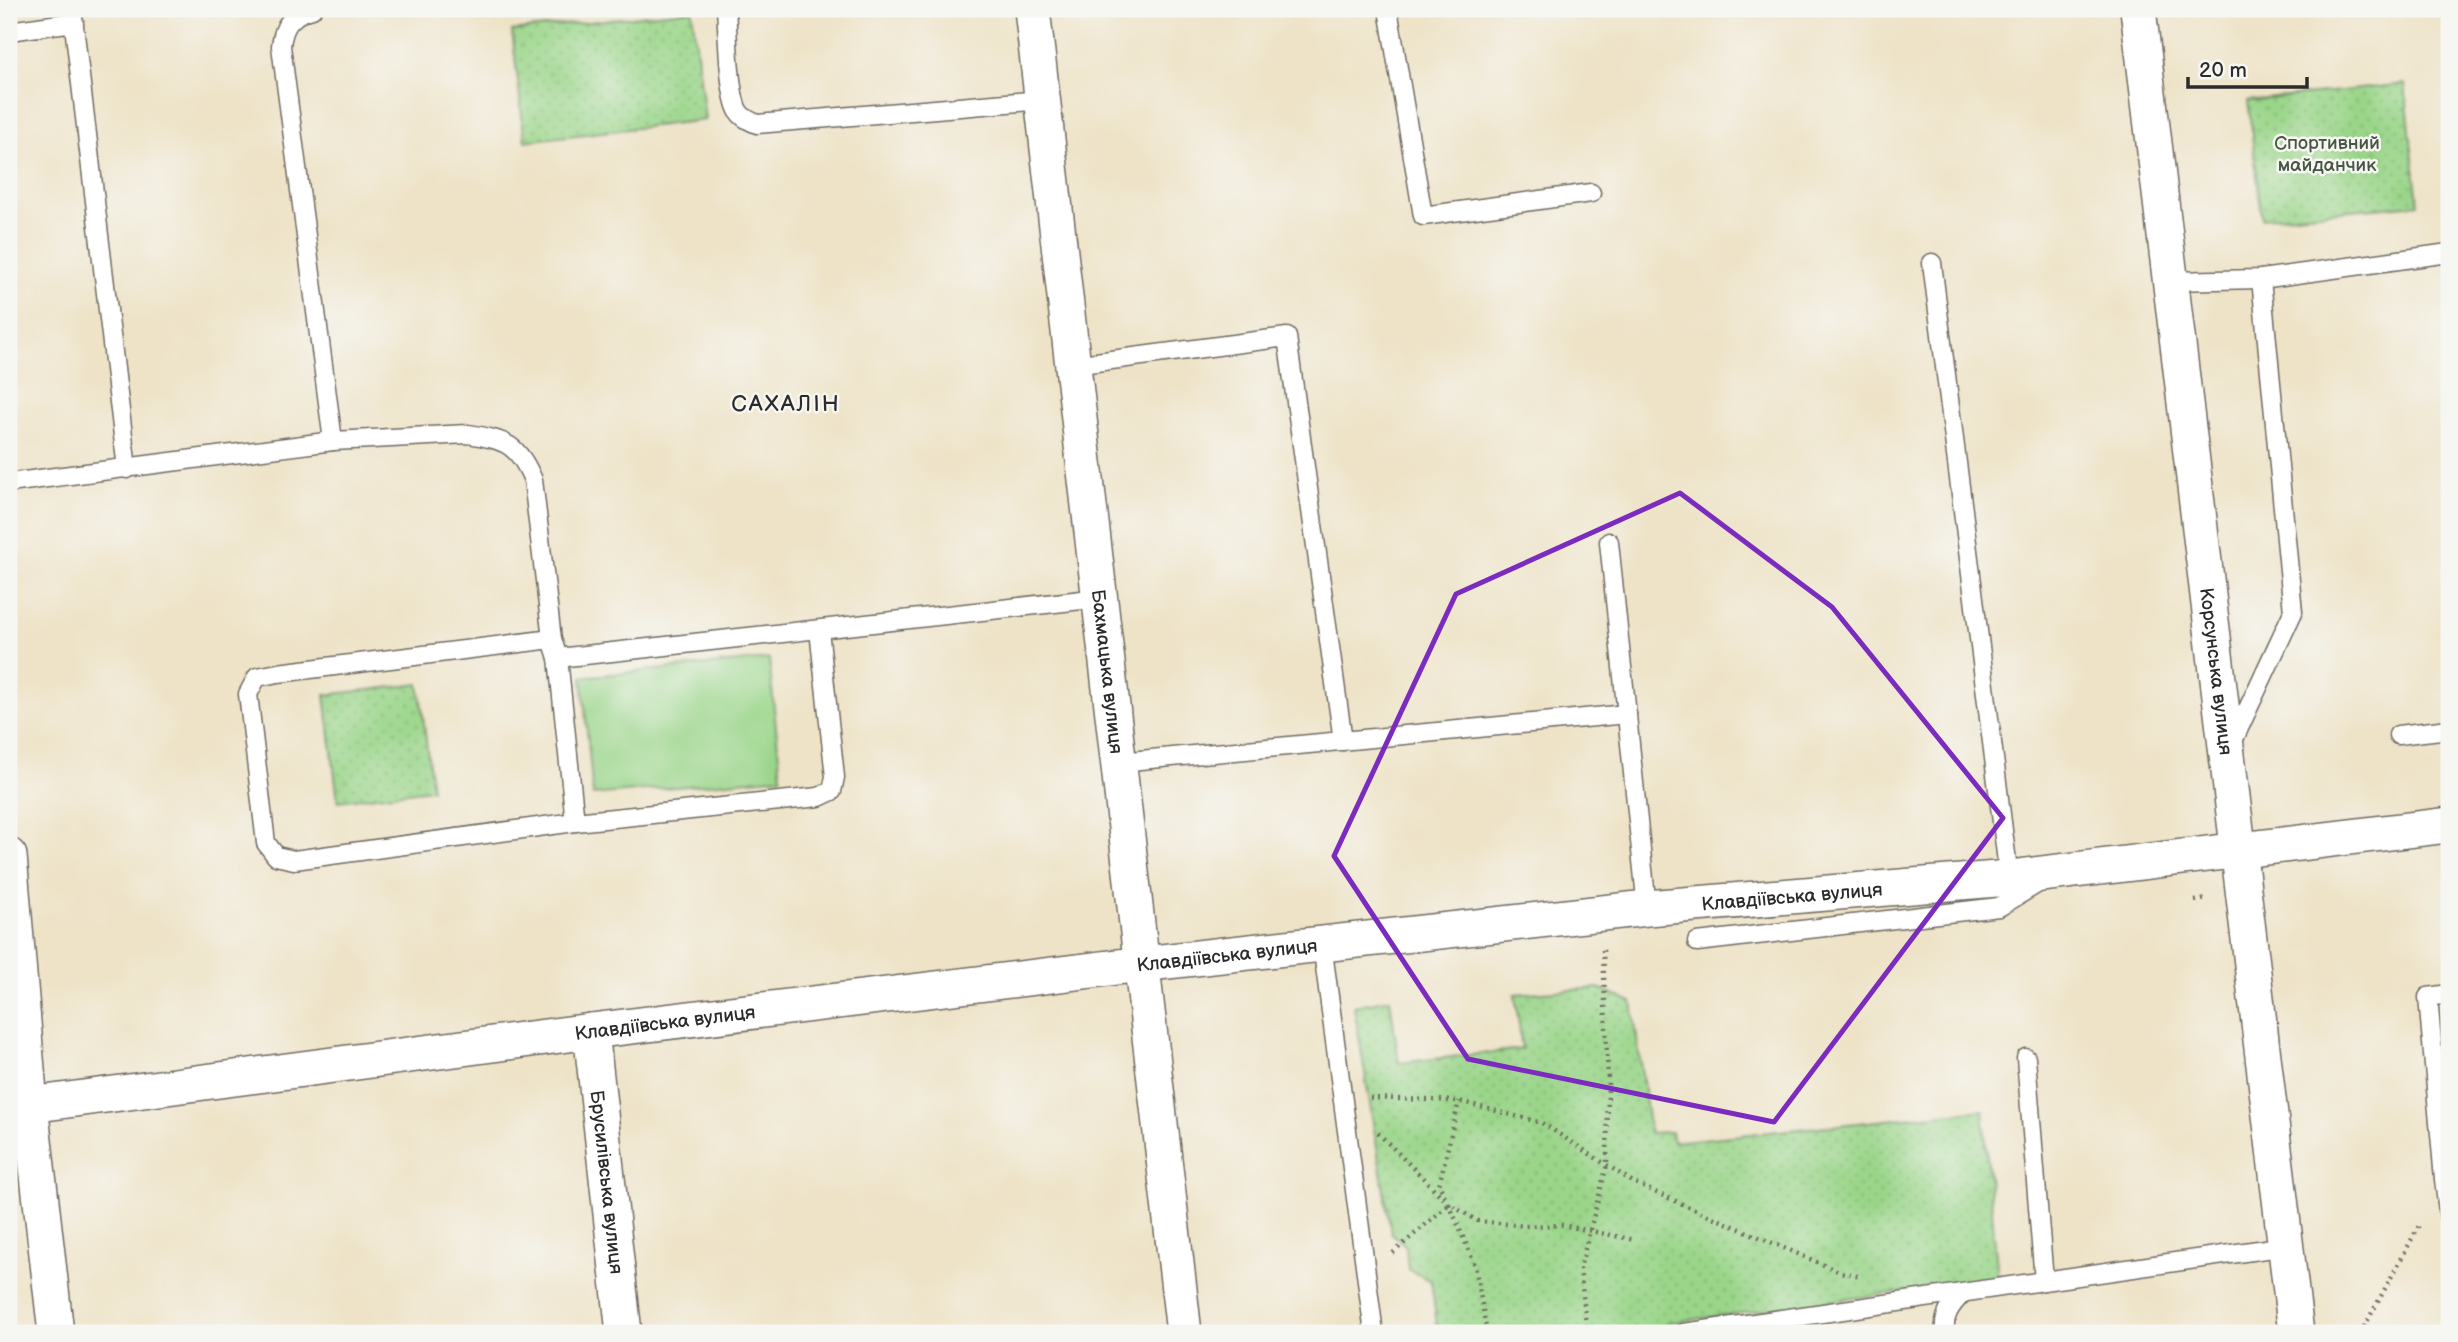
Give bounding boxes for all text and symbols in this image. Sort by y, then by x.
scale bar [2188,46,2308,90]
text: 20 m [2199,58,2247,83]
park label: Спортивний майданчик [2274,132,2380,177]
district label: САХАЛІН [731,390,841,418]
street label: Корсунська вулиця [2194,586,2237,757]
street label: Бахмацька вулиця [1086,588,1127,755]
street label: Клавдіївська вулиця [1701,879,1884,916]
street label: Клавдіївська вулиця [1136,935,1319,978]
street label: Клавдіївська вулиця [574,1001,757,1046]
street label: Брусилівська вулиця [585,1089,627,1275]

